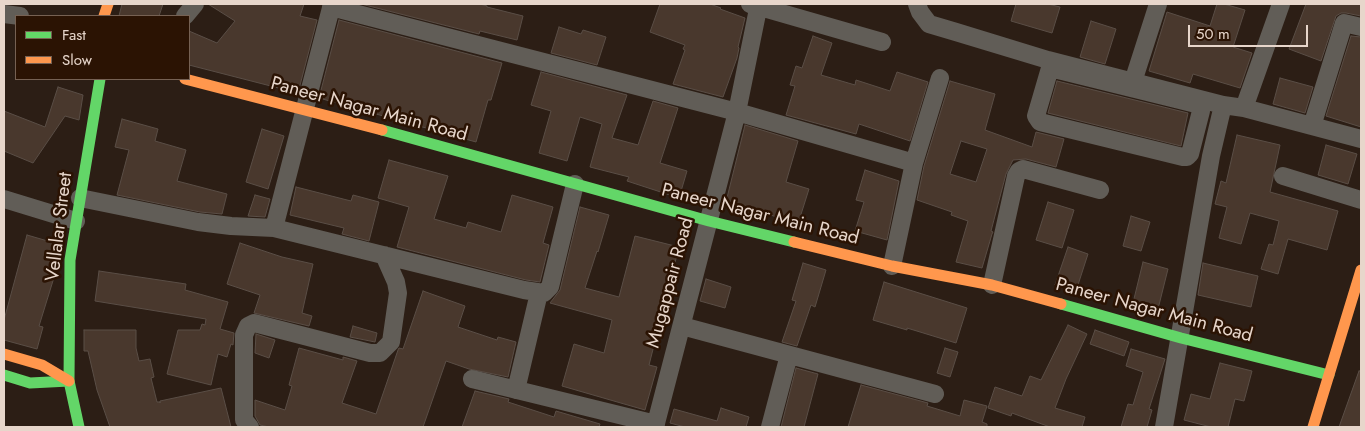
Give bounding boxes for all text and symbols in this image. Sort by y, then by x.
legend [15,15,190,80]
scale bar [1190,15,1310,47]
text: 50 m [1196,23,1230,45]
text: Fast [62,24,86,46]
text: Slow [62,49,92,71]
street label: Paneer Nagar Main Road [268,73,470,147]
street label: Vellalar Street [42,171,78,283]
street label: Paneer Nagar Main Road [659,179,861,251]
street label: Mugappair Road [643,215,699,351]
street label: Paneer Nagar Main Road [1053,274,1255,348]

